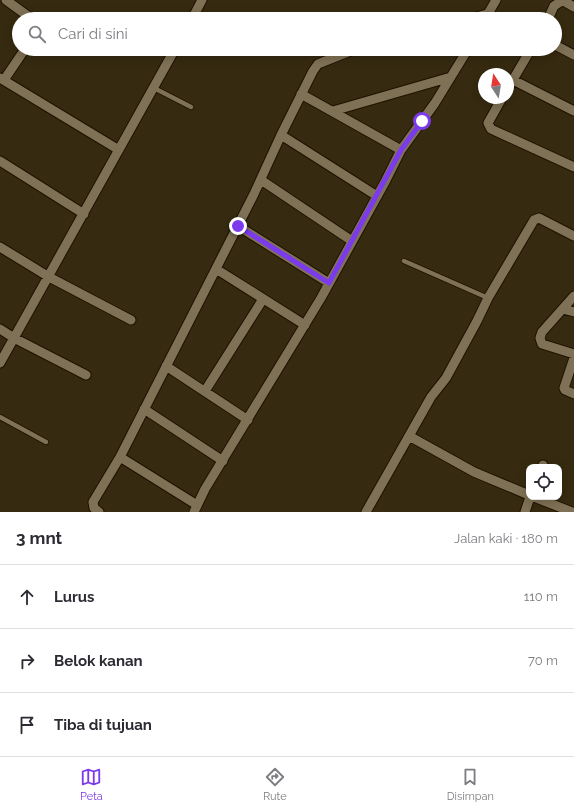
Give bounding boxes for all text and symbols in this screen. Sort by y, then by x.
search box [12,12,562,56]
icon: search [26,23,48,45]
text: Cari di sini [58,25,128,43]
north arrow [478,68,514,104]
route start [413,112,431,130]
route end [229,217,247,235]
map controls [526,464,562,500]
button: locate [526,464,562,500]
text: 3 mnt [16,528,62,548]
text: Jalan kaki · 180 m [454,531,558,546]
icon: ahead [16,586,38,608]
text: Lurus [54,588,95,606]
text: 110 m [524,589,558,604]
icon: right [16,650,38,672]
text: Belok kanan [54,652,143,670]
text: 70 m [528,653,558,668]
icon: arrive [16,714,38,736]
text: Tiba di tujuan [54,716,152,734]
tab: Peta [80,766,103,803]
tab: Rute [263,766,287,803]
tab: Disimpan [447,766,494,803]

